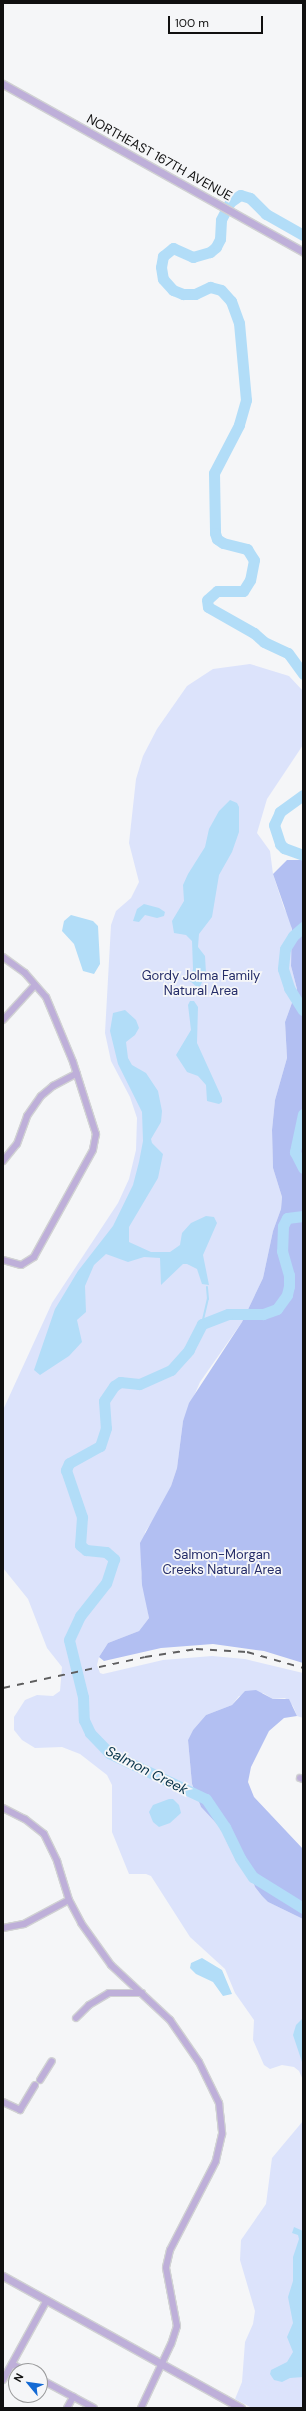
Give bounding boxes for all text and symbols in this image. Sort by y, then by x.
scale bar [170,8,265,34]
text: 100 m [175,15,209,31]
street label: NORTHEAST 167TH AVENUE [84,112,234,204]
park label: Gordy Jolma Family Natural Area [142,969,260,1000]
park label: Salmon-Morgan Creeks Natural Area [162,1548,282,1579]
water label: Salmon Creek [103,1742,191,1798]
north arrow [8,2363,48,2403]
text: N [10,2371,26,2385]

